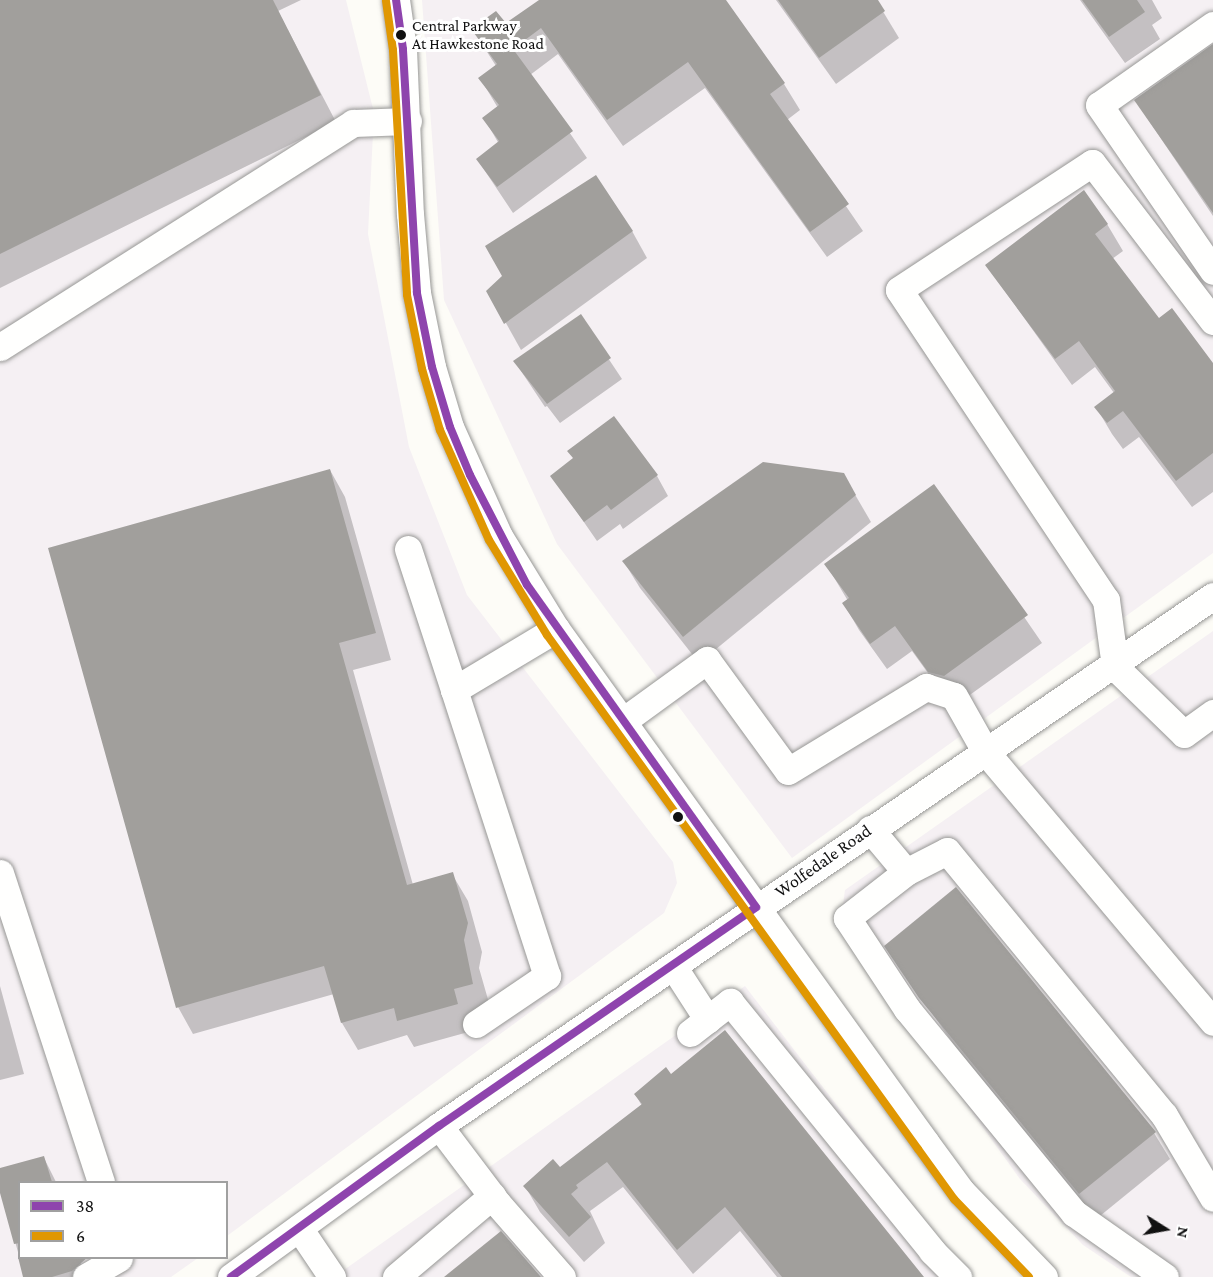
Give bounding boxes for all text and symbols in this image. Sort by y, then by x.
place label: Central Parkway At Hawkestone Road [412,16,544,54]
marker: Central Parkway At Hawkestone Road [395,29,407,41]
unlabelled marker [672,811,684,823]
street label: Wolfedale Road [771,820,875,902]
legend [18,1181,228,1259]
text: 38 [76,1196,94,1216]
north arrow [1135,1199,1195,1259]
text: 6 [76,1226,85,1246]
text: N [1174,1226,1193,1240]

